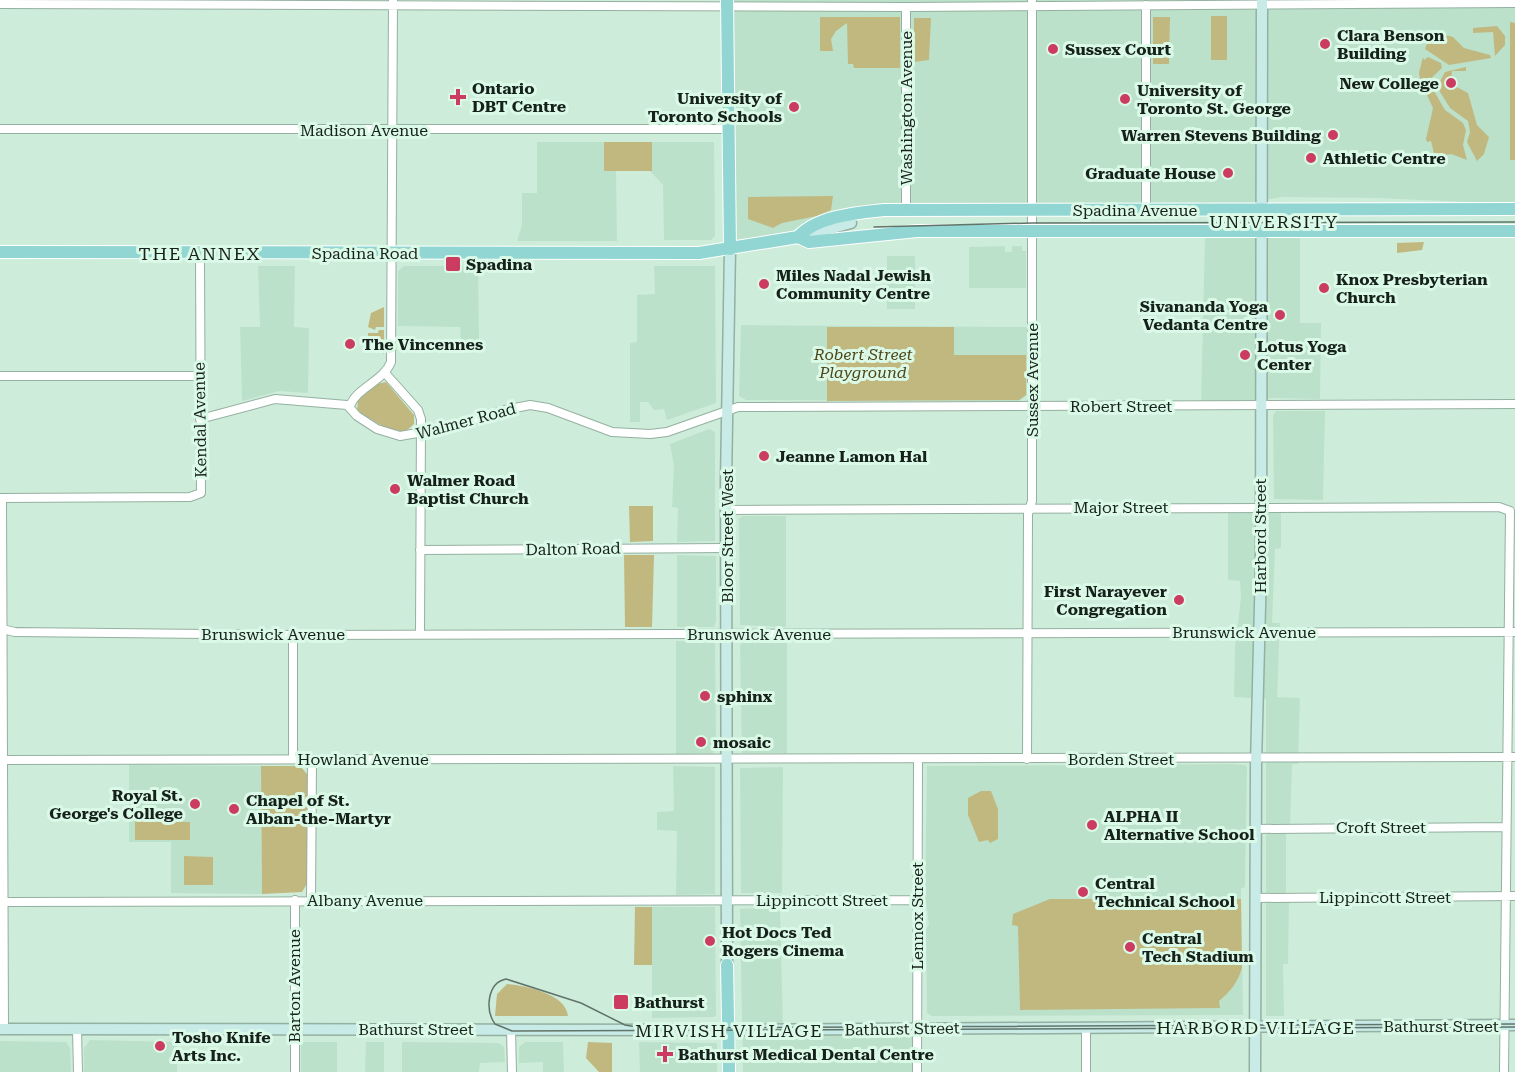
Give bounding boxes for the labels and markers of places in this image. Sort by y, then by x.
place label: Clara Benson Building [1337,26,1445,63]
marker: Clara Benson Building [1318,37,1332,51]
place label: Sussex Court [1065,40,1172,59]
marker: Sussex Court [1046,42,1060,56]
place label: New College [1339,74,1439,93]
marker: New College [1444,76,1458,90]
place label: Ontario DBT Centre [472,79,566,116]
place label: University of Toronto St. George [1137,81,1291,118]
marker: Ontario DBT Centre [449,88,467,106]
place label: University of Toronto Schools [648,89,783,126]
marker: University of Toronto St. George [1118,92,1132,106]
marker: University of Toronto Schools [787,100,801,114]
place label: Warren Stevens Building [1121,126,1321,145]
marker: Warren Stevens Building [1326,128,1340,142]
place label: Athletic Centre [1323,149,1446,168]
marker: Athletic Centre [1304,151,1318,165]
place label: Graduate House [1085,164,1216,183]
marker: Graduate House [1221,166,1235,180]
marker: Spadina [444,255,462,273]
place label: Spadina [466,255,533,274]
place label: Miles Nadal Jewish Community Centre [776,266,931,303]
place label: Knox Presbyterian Church [1336,270,1488,307]
marker: Miles Nadal Jewish Community Centre [757,277,771,291]
marker: Knox Presbyterian Church [1317,281,1331,295]
place label: Sivananda Yoga Vedanta Centre [1140,297,1269,334]
marker: Sivananda Yoga Vedanta Centre [1273,308,1287,322]
place label: The Vincennes [362,335,483,354]
marker: The Vincennes [343,337,357,351]
place label: Lotus Yoga Center [1257,337,1347,374]
marker: Lotus Yoga Center [1238,348,1252,362]
place label: Jeanne Lamon Hal [776,447,928,466]
marker: Jeanne Lamon Hal [757,449,771,463]
place label: Walmer Road Baptist Church [407,471,529,508]
marker: Walmer Road Baptist Church [388,482,402,496]
place label: First Narayever Congregation [1044,582,1167,619]
marker: First Narayever Congregation [1172,593,1186,607]
place label: sphinx [717,687,773,706]
marker: sphinx [698,689,712,703]
place label: mosaic [713,733,771,752]
marker: mosaic [694,735,708,749]
place label: Royal St. George's College [49,786,183,823]
place label: Chapel of St. Alban-the-Martyr [246,791,391,828]
marker: Royal St. George's College [188,797,202,811]
marker: Chapel of St. Alban-the-Martyr [227,802,241,816]
place label: ALPHA II Alternative School [1104,807,1255,844]
marker: ALPHA II Alternative School [1085,818,1099,832]
place label: Central Technical School [1095,874,1236,911]
marker: Central Technical School [1076,885,1090,899]
place label: Hot Docs Ted Rogers Cinema [722,923,845,960]
place label: Central Tech Stadium [1142,929,1254,966]
marker: Hot Docs Ted Rogers Cinema [703,934,717,948]
marker: Central Tech Stadium [1123,940,1137,954]
marker: Bathurst [612,993,630,1011]
place label: Bathurst [634,993,705,1012]
place label: Tosho Knife Arts Inc. [172,1028,271,1065]
marker: Tosho Knife Arts Inc. [153,1039,167,1053]
marker: Bathurst Medical Dental Centre [656,1045,674,1063]
place label: Bathurst Medical Dental Centre [678,1045,934,1064]

